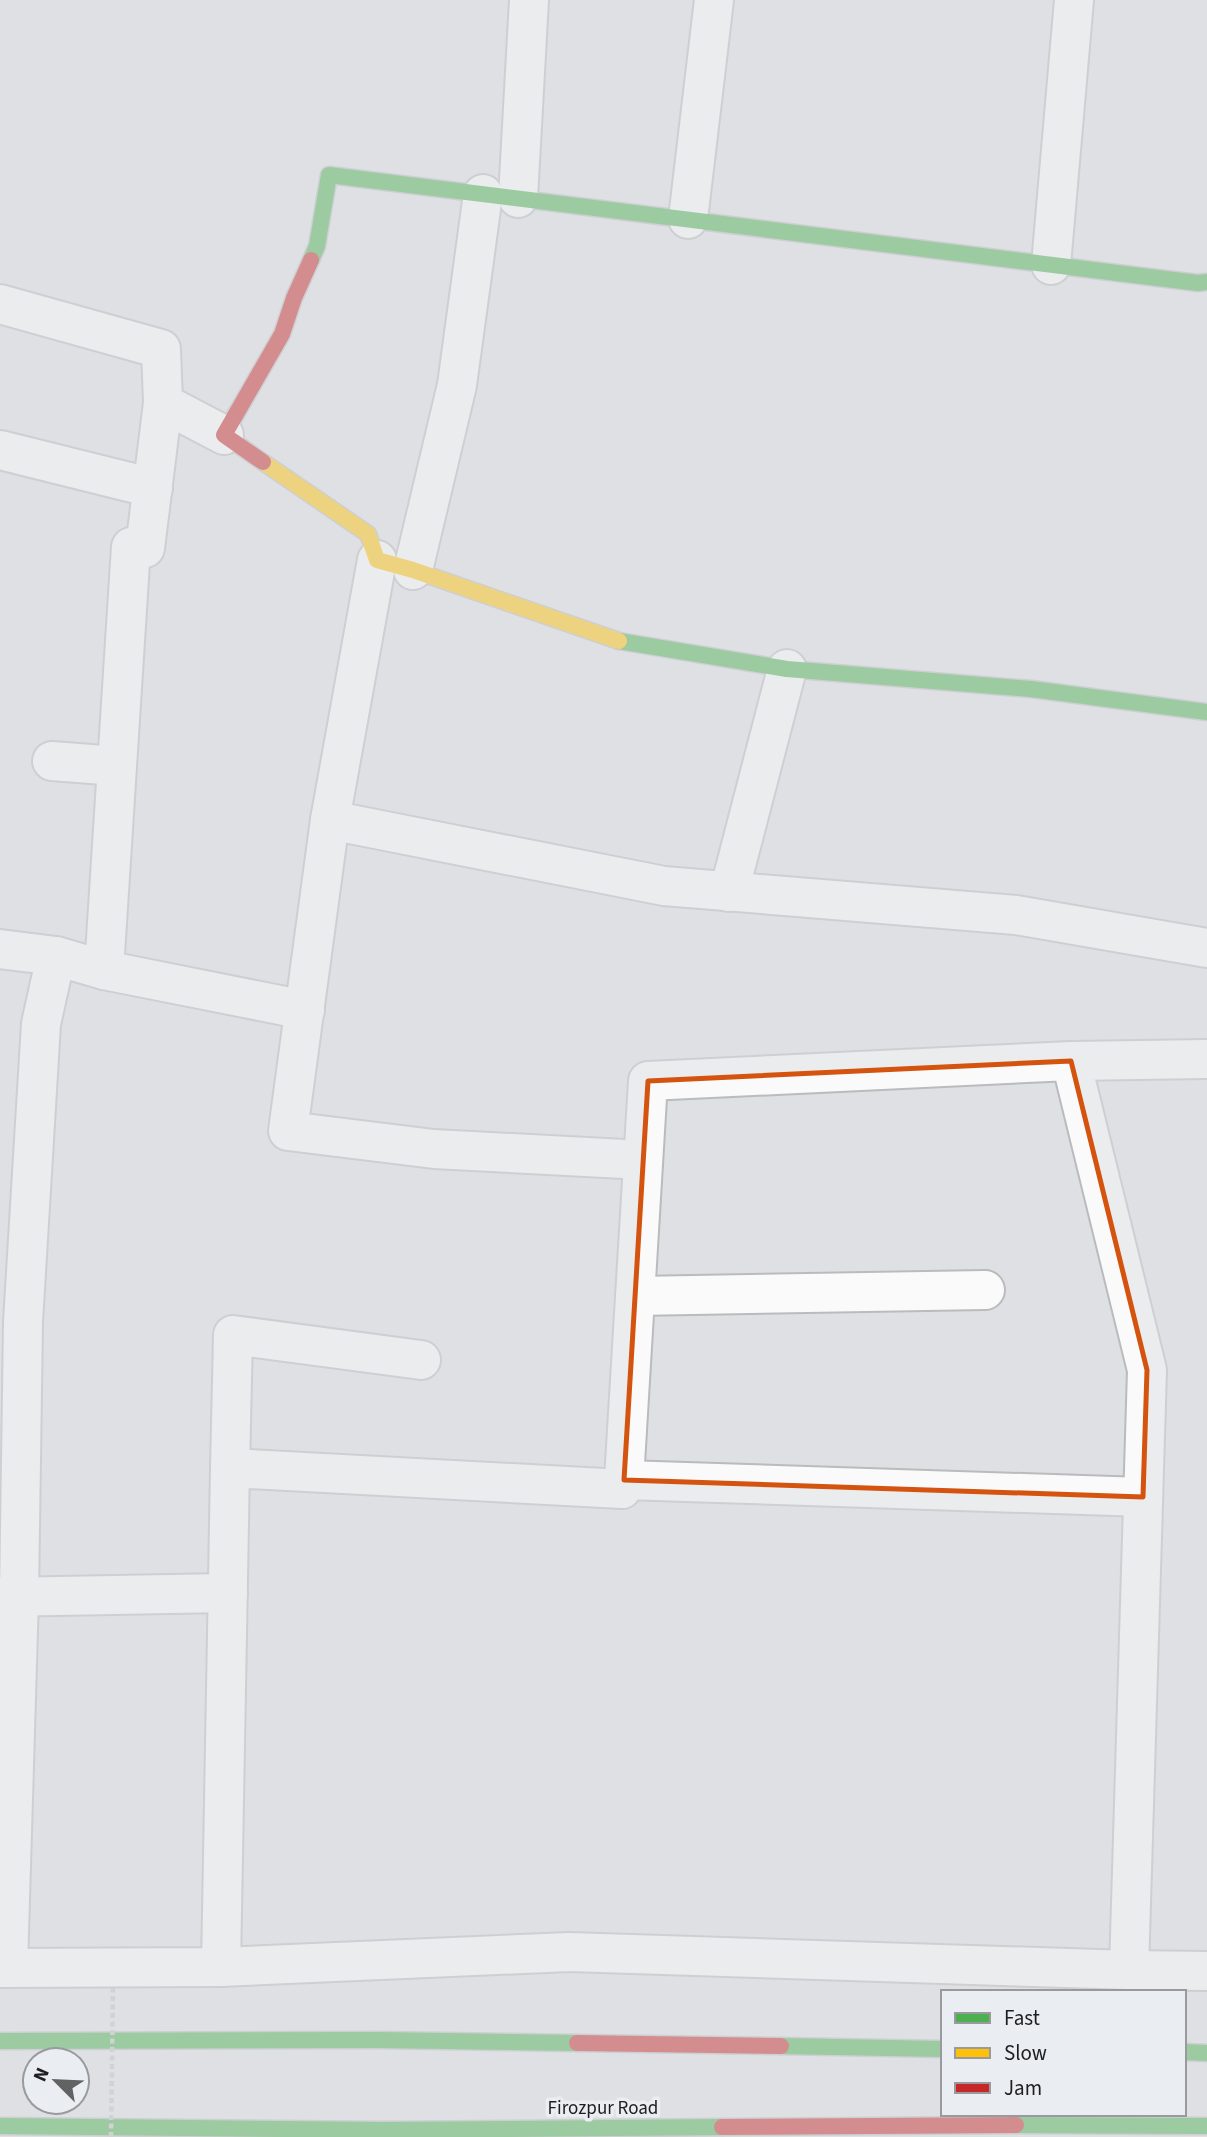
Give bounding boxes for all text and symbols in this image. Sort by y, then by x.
legend [941,1990,1186,2116]
text: Fast [1004,2003,1040,2033]
text: Slow [1004,2038,1047,2068]
north arrow [21,2046,91,2116]
text: N [27,2063,57,2086]
text: Jam [1004,2073,1042,2103]
street label: Firozpur Road [548,2095,658,2122]

